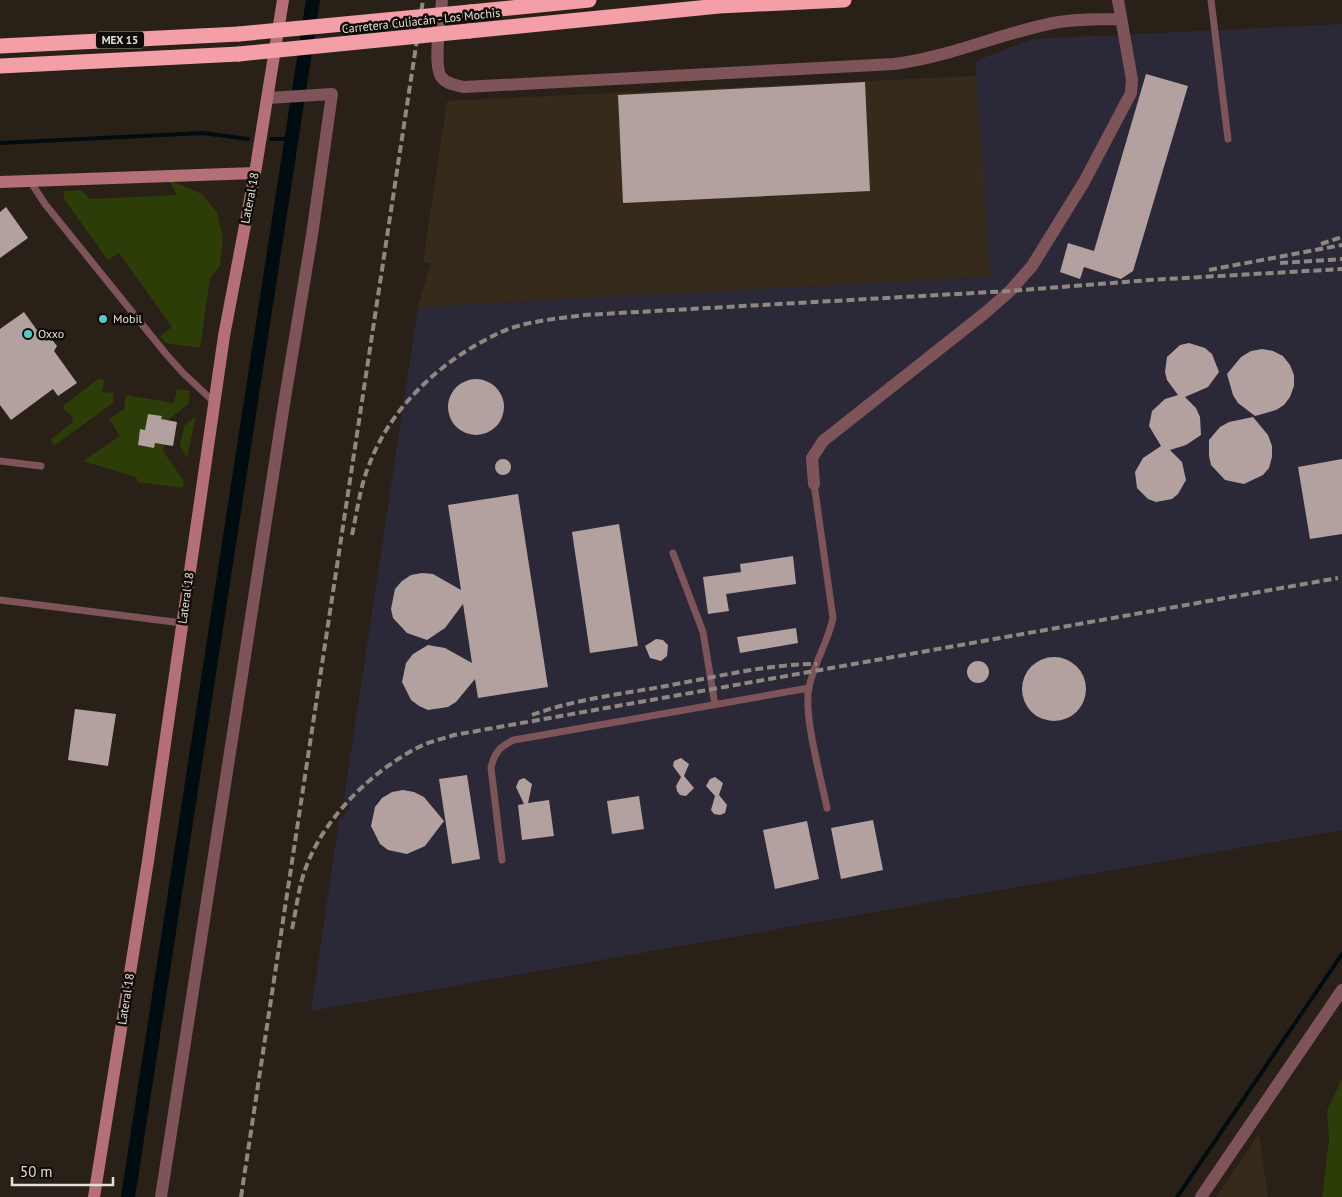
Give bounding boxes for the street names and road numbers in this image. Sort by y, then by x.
street label: Carretera Culiacán - Los Mochis [341,5,501,36]
road number: MEX 15 [96,32,144,48]
street label: Lateral 18 [237,171,262,225]
street label: Lateral 18 [174,571,197,625]
street label: Lateral 18 [114,972,137,1026]

